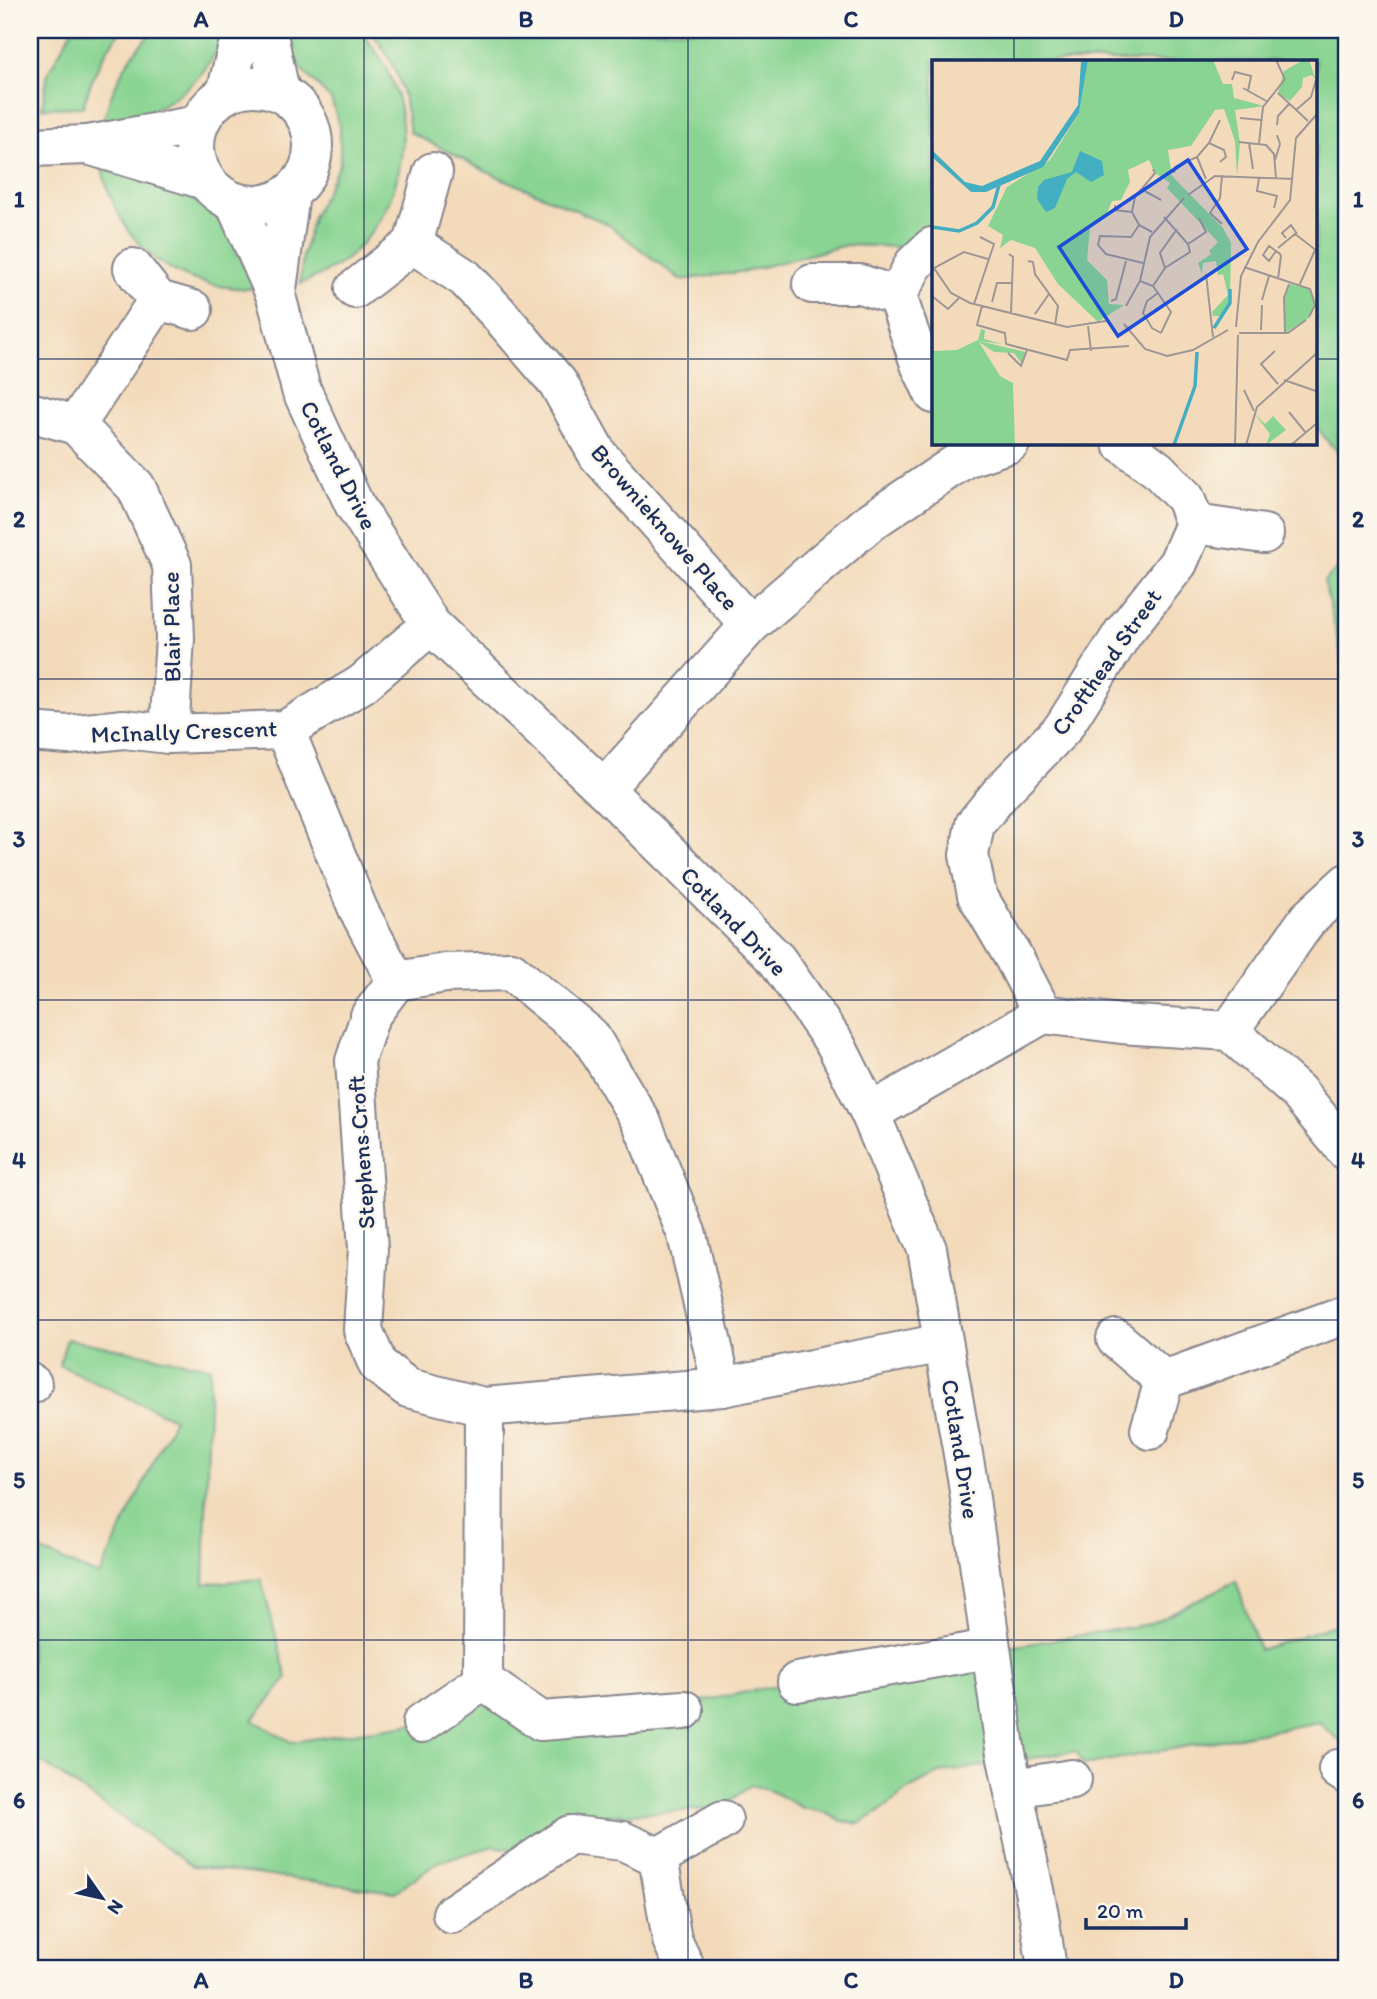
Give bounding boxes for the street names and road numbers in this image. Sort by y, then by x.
street label: Cotland Drive [294,396,384,534]
street label: Brownieknowe Place [585,438,745,616]
street label: Blair Place [156,571,186,683]
street label: Crofthead Street [1045,583,1167,741]
street label: McInally Crescent [90,713,278,749]
street label: Cotland Drive [675,860,793,982]
street label: Stephens Croft [341,1074,381,1230]
street label: Cotland Drive [936,1377,986,1521]

